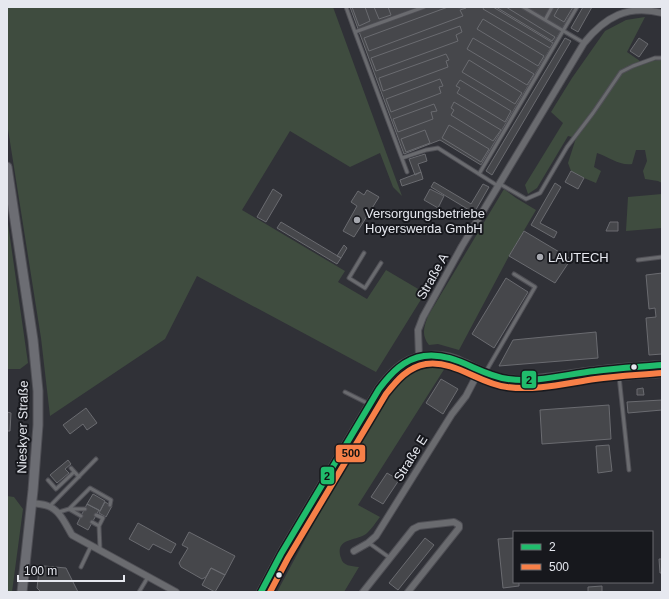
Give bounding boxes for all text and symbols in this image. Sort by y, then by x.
place label: Versorgungsbetriebe Hoyerswerda GmbH [365,206,485,236]
marker: Versorgungsbetriebe Hoyerswerda GmbH [352,215,362,225]
street label: Straße A [414,250,451,302]
place label: LAUTECH [548,250,609,265]
marker: LAUTECH [535,252,545,262]
unlabelled marker [629,362,639,372]
line badge: 2 [521,370,537,389]
text: 2 [526,374,532,386]
street label: Nieskyer Straße [14,380,31,474]
street label: Straße E [390,432,431,484]
line badge: 500 [335,444,366,463]
text: 500 [342,447,360,459]
line badge: 2 [320,466,335,485]
text: 2 [324,470,330,482]
legend [513,531,653,583]
text: 2 [549,540,556,554]
scale bar [18,557,124,583]
text: 500 [549,560,569,574]
text: 100 m [24,564,57,578]
unlabelled marker [274,570,284,580]

